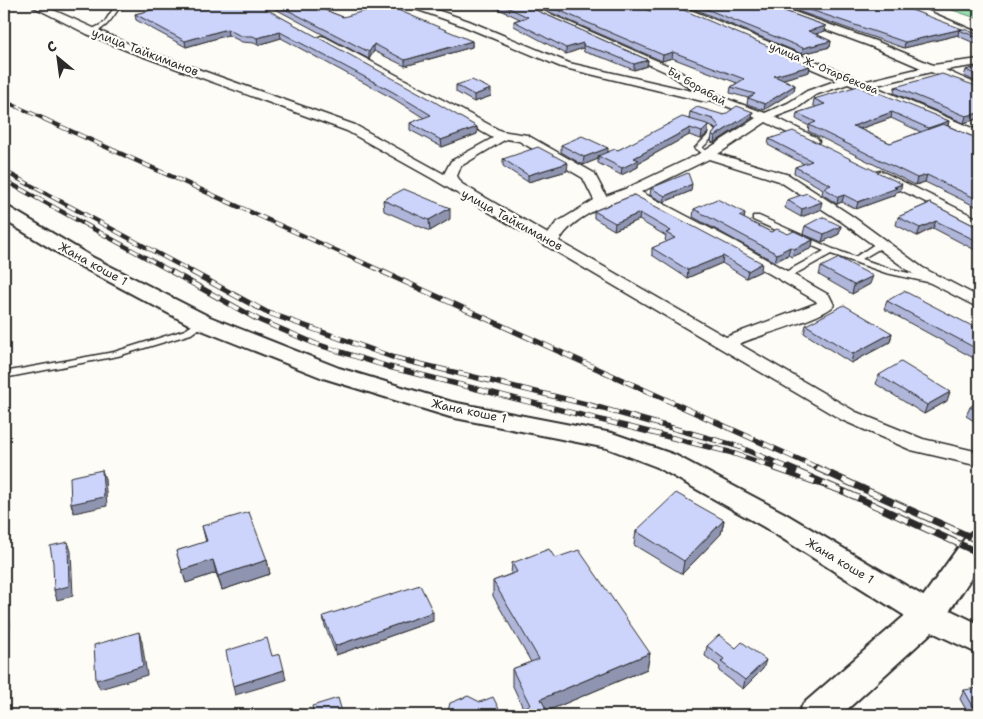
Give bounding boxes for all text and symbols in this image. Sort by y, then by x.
street label: улица Тайкиманов [89,24,201,80]
north arrow [32,32,82,82]
text: С [44,37,60,57]
street label: улица Ж. Отарбекова [767,39,881,98]
street label: Би борабай [665,64,729,109]
street label: улица Тайкиманов [459,186,565,254]
street label: Жана коше 1 [56,239,130,289]
street label: Жана коше 1 [430,395,508,427]
street label: Жана коше 1 [803,535,877,587]

